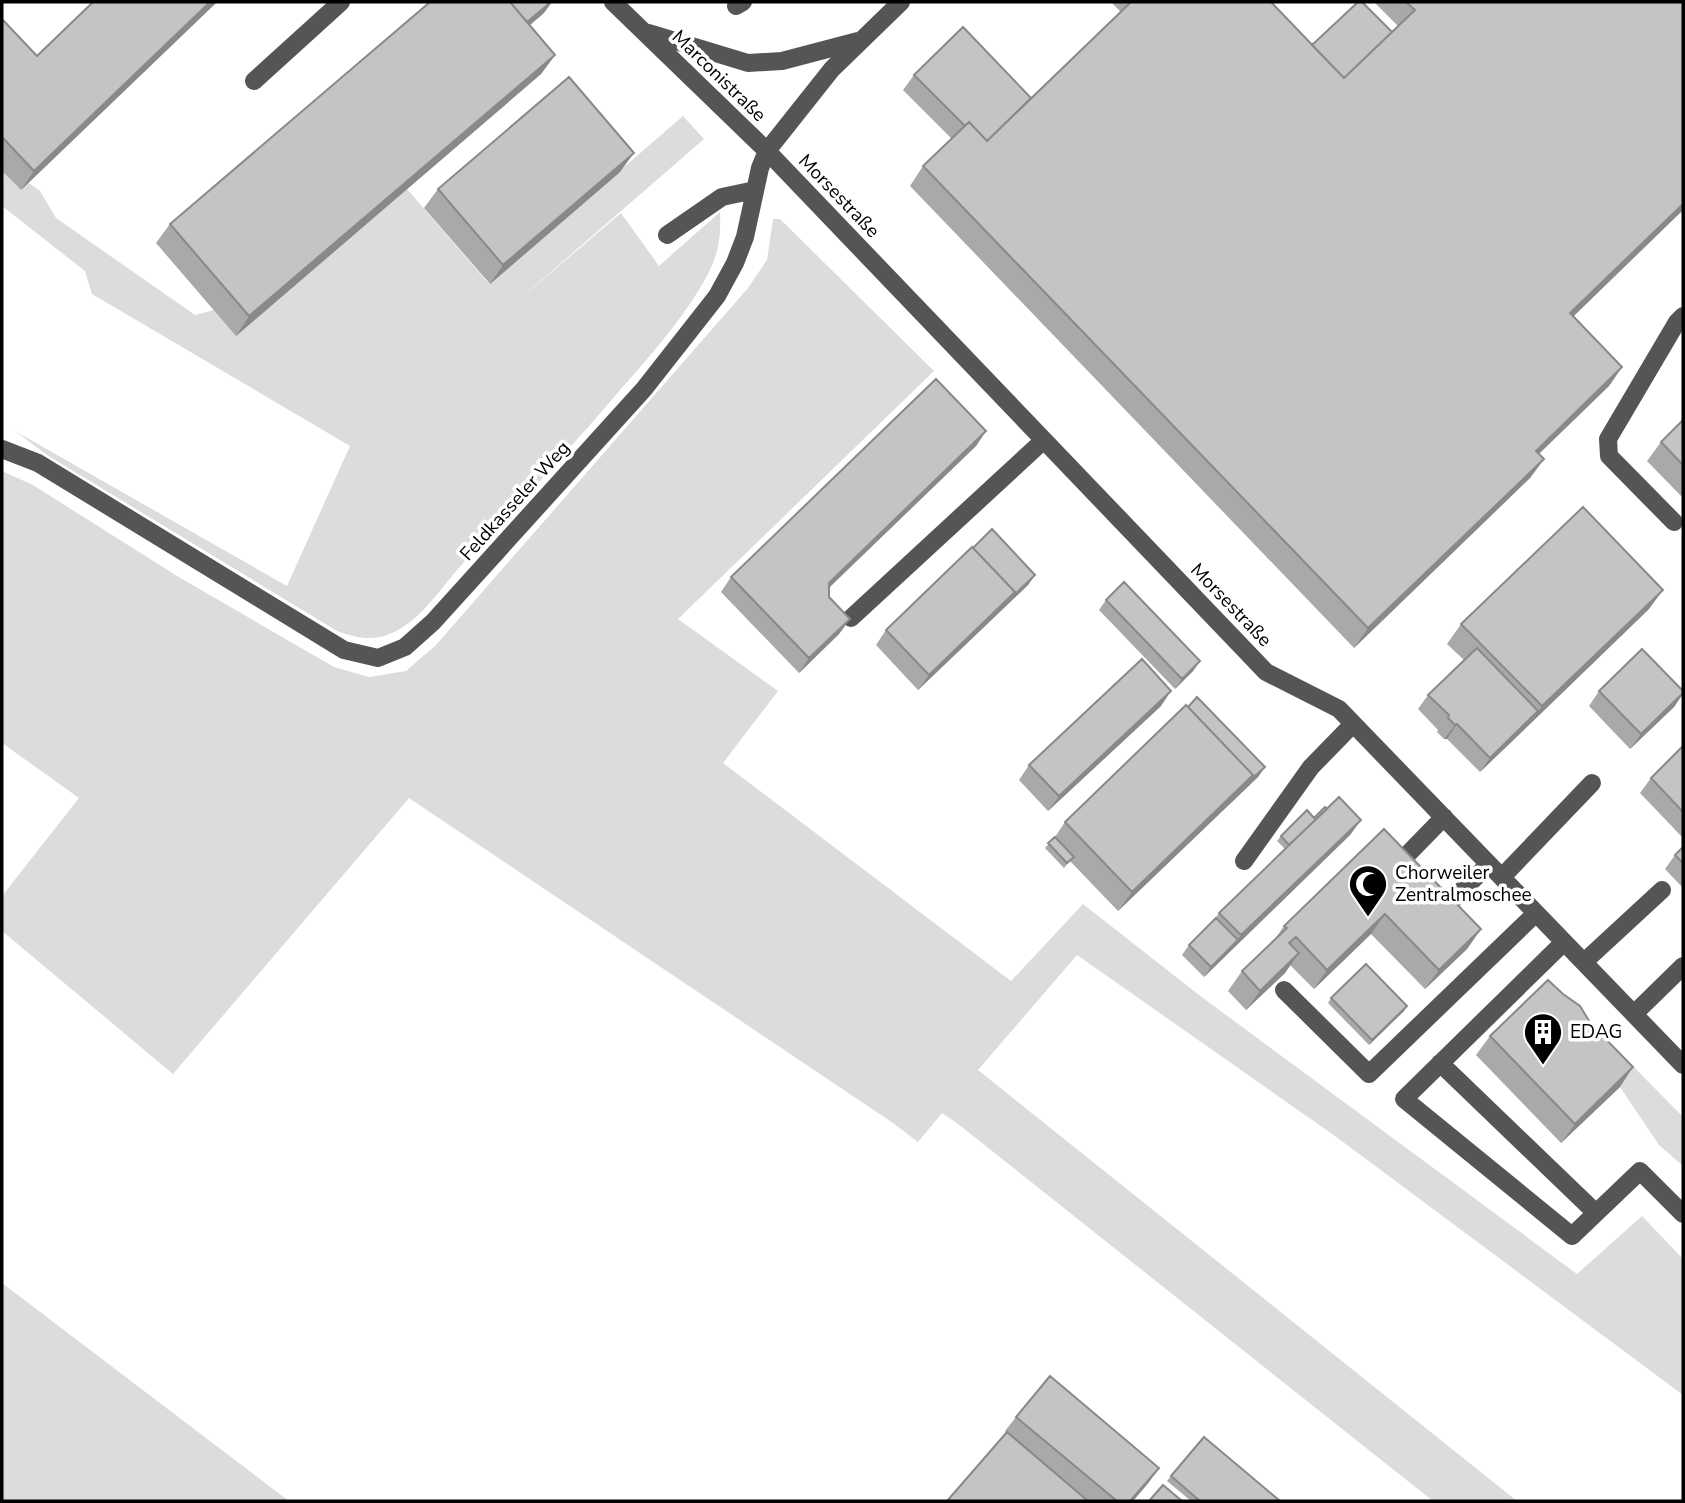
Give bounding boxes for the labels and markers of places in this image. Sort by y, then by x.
place label: Chorweiler Zentralmoschee [1395,860,1532,908]
mosque icon: Chorweiler Zentralmoschee [1347,863,1389,918]
building icon: EDAG [1522,1011,1564,1066]
place label: EDAG [1570,1019,1622,1045]

